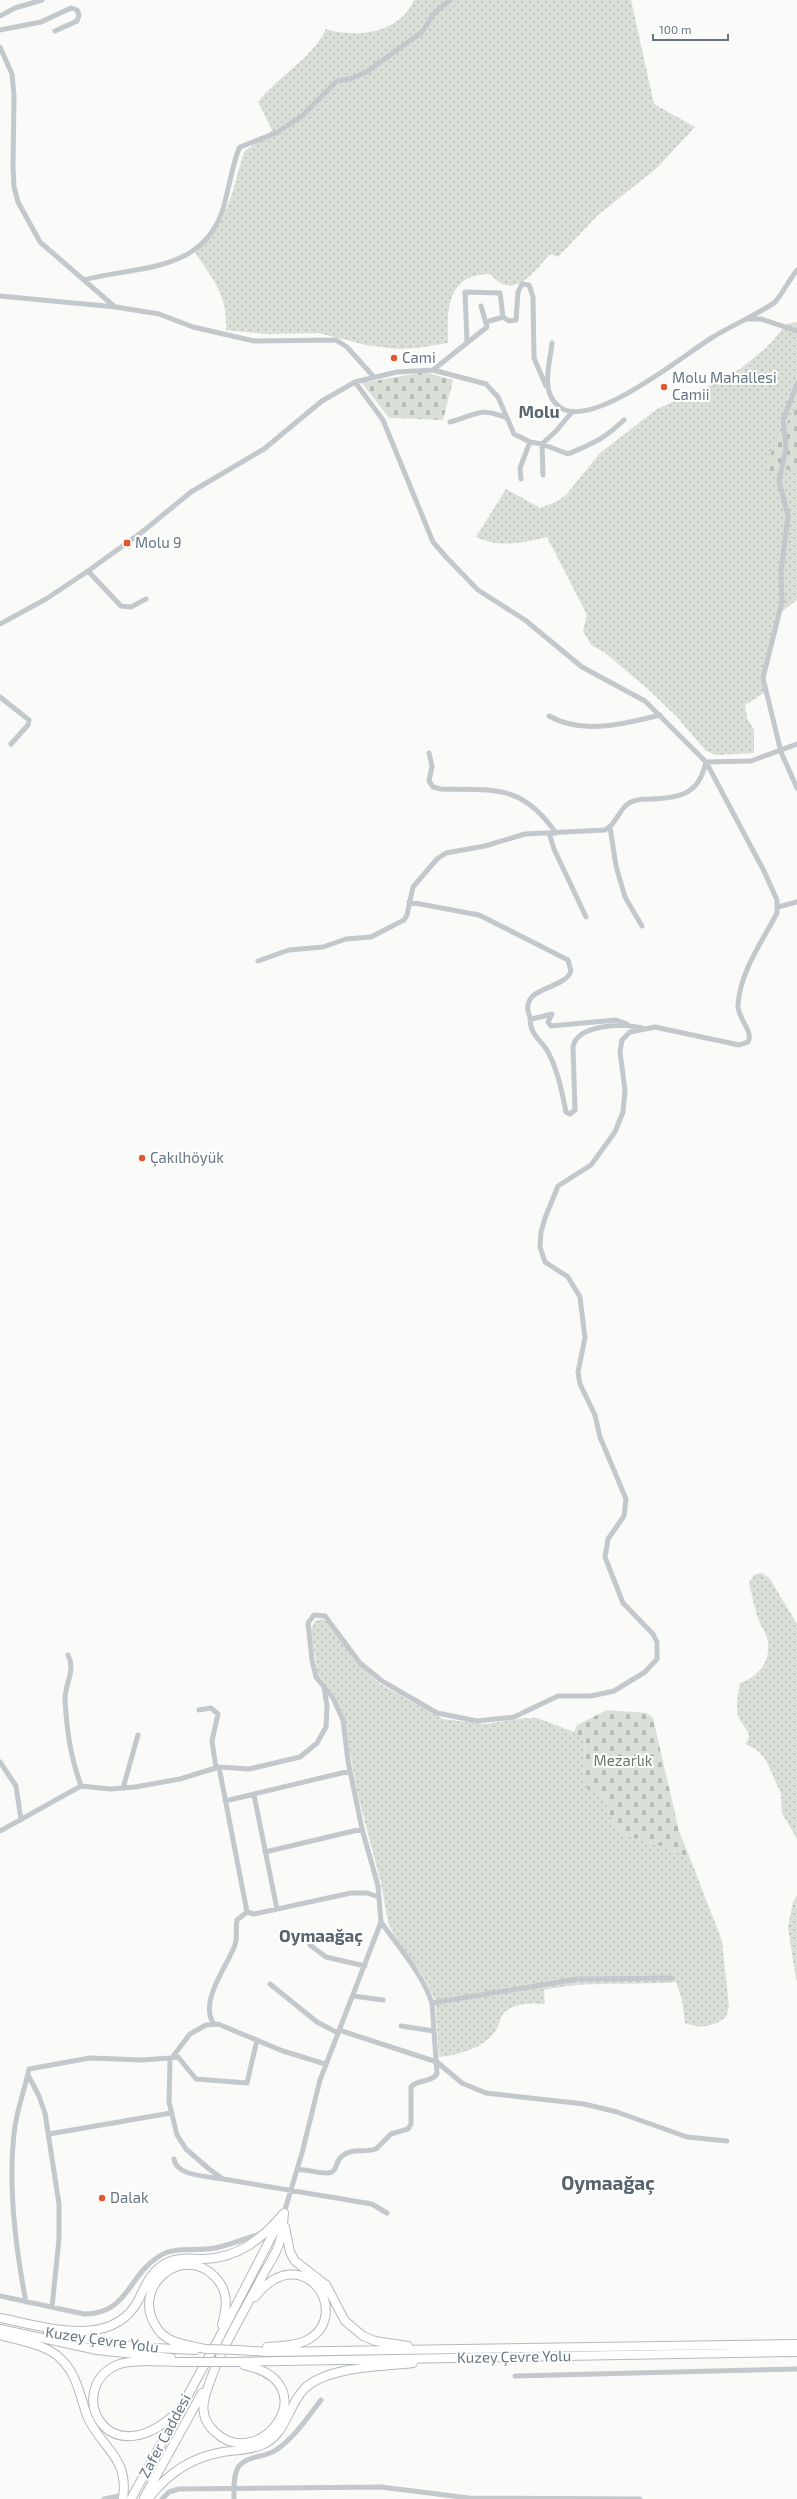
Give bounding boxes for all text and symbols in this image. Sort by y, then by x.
scale bar [653,16,728,42]
text: 100 m [659,22,691,36]
place label: Cami [402,348,436,366]
marker: Cami [389,353,399,363]
place label: Molu Mahallesi Camii [672,368,777,403]
marker: Molu Mahallesi Camii [659,382,669,392]
district label: Molu [518,401,560,421]
place label: Molu 9 [135,533,182,551]
marker: Molu 9 [122,538,132,548]
place label: Çakılhöyük [150,1148,224,1167]
marker: Çakılhöyük [137,1153,147,1163]
park label: Mezarlık [594,1751,653,1769]
district label: Oymaağaç [279,1925,363,1947]
district label: Oymaağaç [561,2171,655,2195]
place label: Dalak [110,2188,149,2206]
marker: Dalak [97,2193,107,2203]
street label: Kuzey Çevre Yolu [44,2322,160,2357]
street label: Kuzey Çevre Yolu [457,2346,571,2367]
street label: Zafer Caddesi [134,2390,194,2481]

